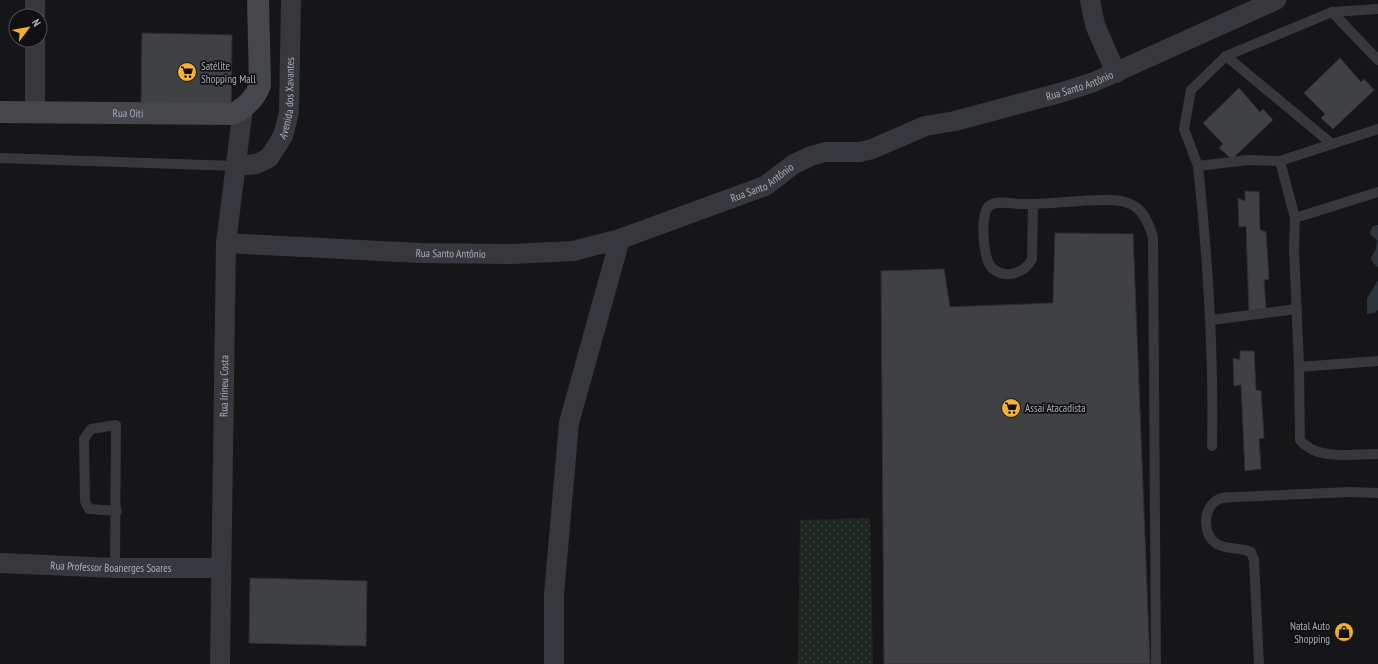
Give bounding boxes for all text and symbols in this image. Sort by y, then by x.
north arrow [8,8,48,48]
text: N [29,16,44,29]
street label: Avenida dos Xavantes [276,57,297,142]
place label: Satélite Shopping Mall [201,59,256,86]
supermarket icon: Satélite Shopping Mall [176,61,198,83]
street label: Rua Santo Antônio [1044,67,1116,103]
street label: Rua Oiti [113,106,143,120]
street label: Rua Santo Antônio [728,160,796,205]
street label: Rua Santo Antônio [415,246,486,261]
street label: Rua Irineu Costa [217,355,231,417]
supermarket icon: Assaí Atacadista [1000,397,1022,419]
place label: Assaí Atacadista [1025,401,1086,415]
street label: Rua Professor Boanerges Soares [50,558,172,575]
place label: Natal Auto Shopping [1290,619,1330,646]
shop icon: Natal Auto Shopping [1333,621,1355,643]

